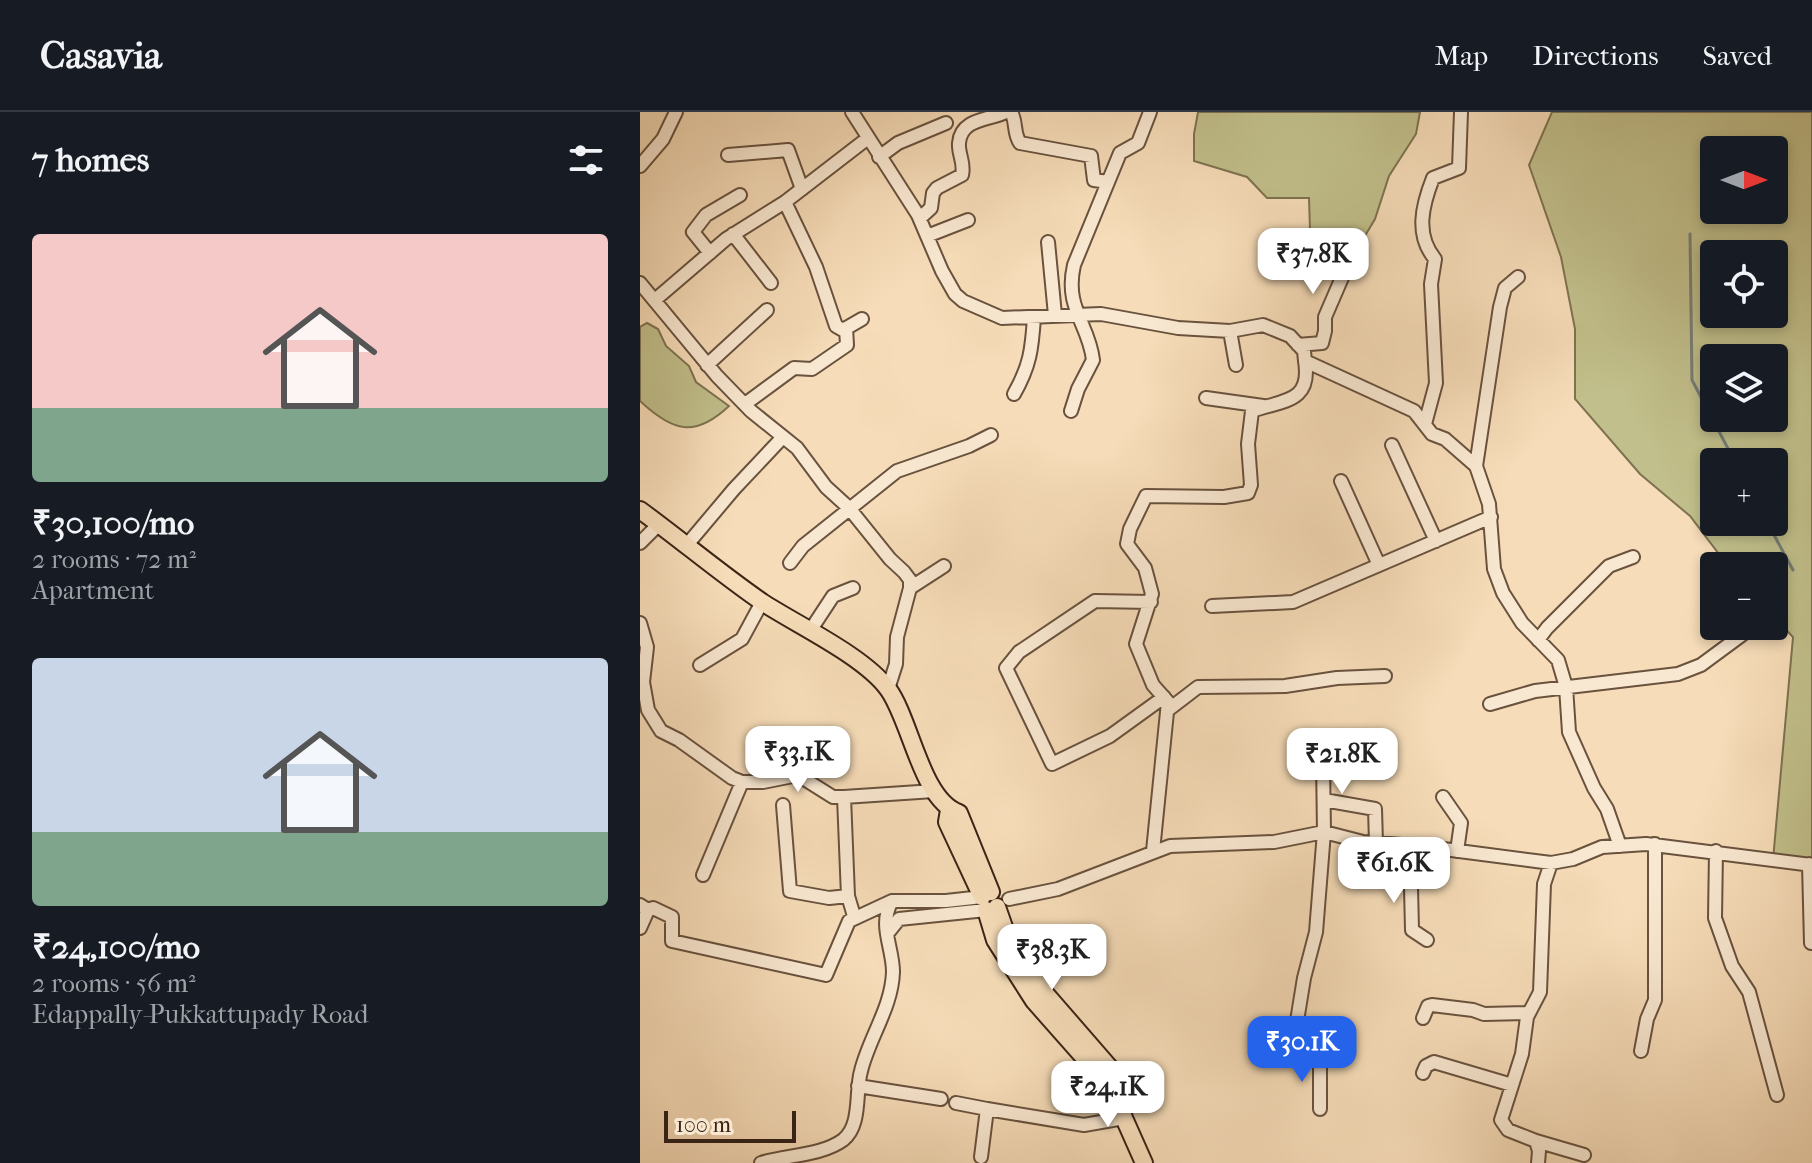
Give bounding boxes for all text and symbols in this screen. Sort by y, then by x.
text: Casavia [40,33,162,78]
text: Map [1435,39,1488,72]
text: Directions [1532,39,1659,72]
text: Saved [1703,39,1772,72]
north arrow [1700,136,1788,224]
map controls [1700,136,1788,640]
icon: filters [564,138,608,182]
text: 7 homes [32,140,149,180]
pin: ₹37.8K [1248,228,1378,296]
text: ₹37.8K [1276,238,1350,269]
button: locate [1700,240,1788,328]
icon: home [248,286,392,430]
button: layers [1700,344,1788,432]
button: + [1700,448,1788,536]
text: ₹30,100/mo [32,503,194,543]
text: 2 rooms · 72 m² [32,544,196,575]
button: − [1700,552,1788,640]
text: Apartment [32,575,154,606]
icon: home [248,710,392,854]
pin: ₹33.1K [733,726,863,794]
pin: ₹21.8K [1277,728,1407,796]
text: ₹33.1K [763,736,833,767]
text: ₹21.8K [1305,738,1379,769]
pin: ₹61.6K [1329,837,1459,905]
text: ₹61.6K [1356,847,1432,878]
pin: ₹38.3K [987,924,1117,992]
text: ₹24,100/mo [32,927,200,967]
text: ₹38.3K [1015,934,1089,965]
text: 2 rooms · 56 m² [32,968,196,999]
text: Edappally-Pukkattupady Road [32,999,368,1030]
pin: ₹30.1K [1237,1016,1367,1084]
text: ₹30.1K [1265,1026,1339,1057]
pin: ₹24.1K [1043,1061,1173,1129]
text: ₹24.1K [1069,1071,1147,1102]
scale bar [664,1107,796,1143]
text: 100 m [676,1112,731,1138]

